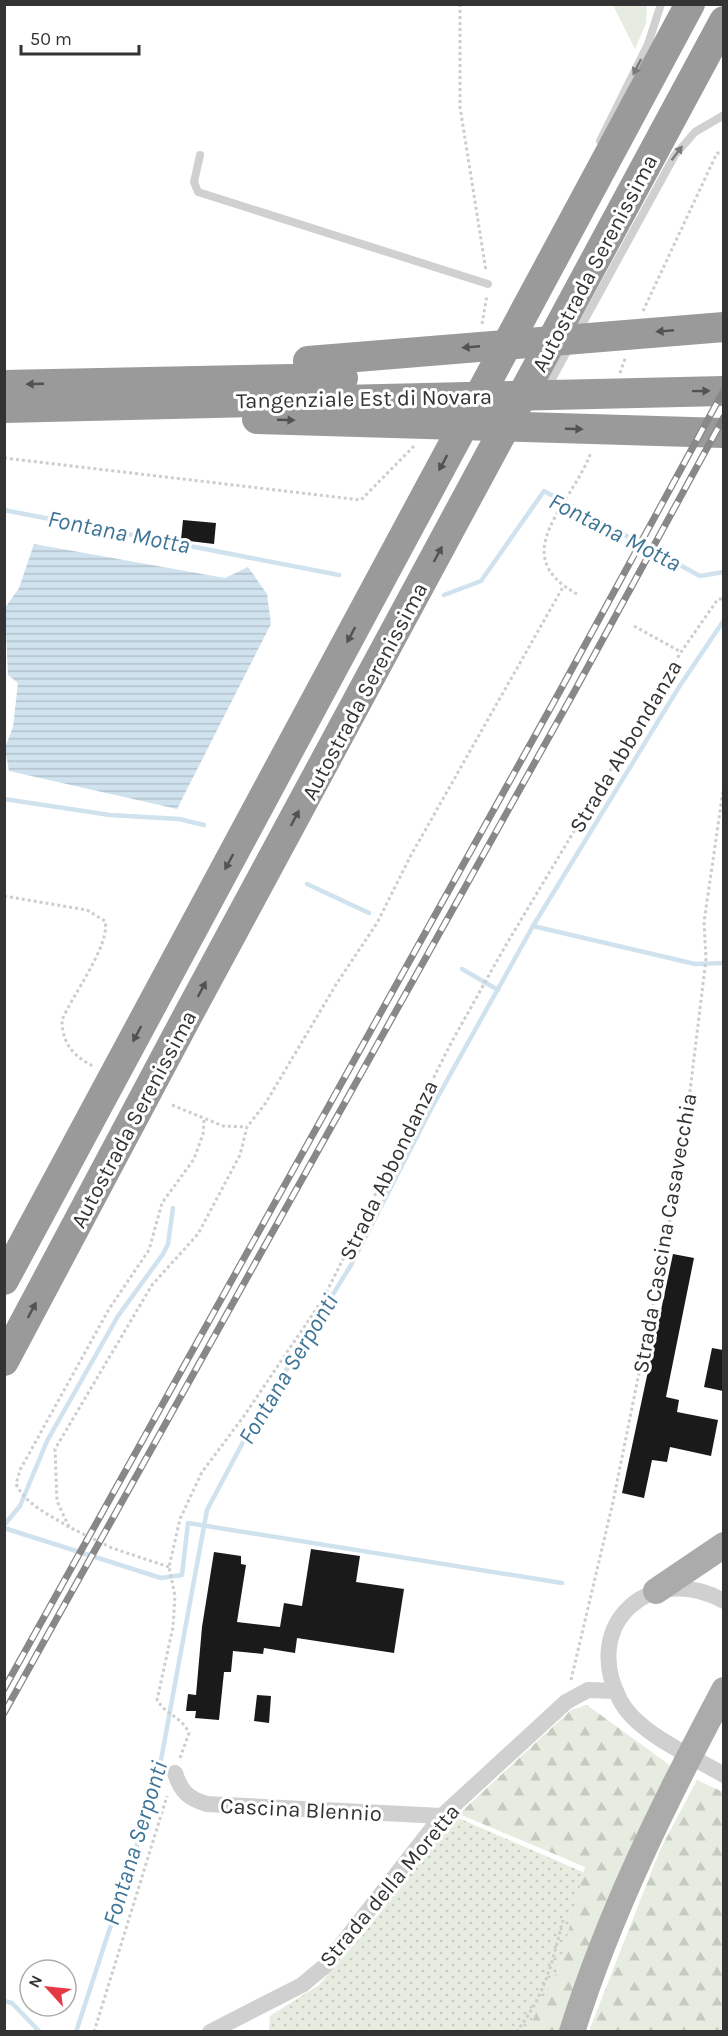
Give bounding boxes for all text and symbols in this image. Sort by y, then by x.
scale bar [21,18,140,56]
text: 50 m [30,28,72,50]
one-way arrow [632,58,642,75]
one-way arrow [671,145,684,161]
street label: Autostrada Serenissima [526,150,663,377]
one-way arrow [656,326,675,336]
one-way arrow [461,342,480,352]
one-way arrow [26,380,45,389]
street label: Tangenziale Est di Novara [236,384,492,414]
one-way arrow [691,386,710,396]
one-way arrow [276,416,295,425]
one-way arrow [564,424,583,433]
one-way arrow [438,454,448,471]
water label: Fontana Motta [544,487,686,577]
water label: Fontana Motta [45,504,193,560]
one-way arrow [433,545,443,562]
street label: Autostrada Serenissima [296,578,433,805]
one-way arrow [346,626,356,643]
street label: Strada Abbondanza [564,655,688,838]
one-way arrow [290,809,300,826]
one-way arrow [224,854,234,871]
one-way arrow [197,980,207,997]
street label: Autostrada Serenissima [65,1006,202,1233]
one-way arrow [132,1026,142,1043]
street label: Strada Abbondanza [334,1076,444,1265]
street label: Strada Cascina Casavecchia [628,1091,702,1375]
water label: Fontana Serponti [232,1289,344,1449]
one-way arrow [27,1301,37,1318]
water label: Fontana Serponti [97,1757,173,1929]
street label: Cascina Blennio [219,1793,382,1827]
street label: Strada della Moretta [314,1799,465,1972]
north arrow [18,1958,78,2018]
text: N [24,1972,46,1991]

